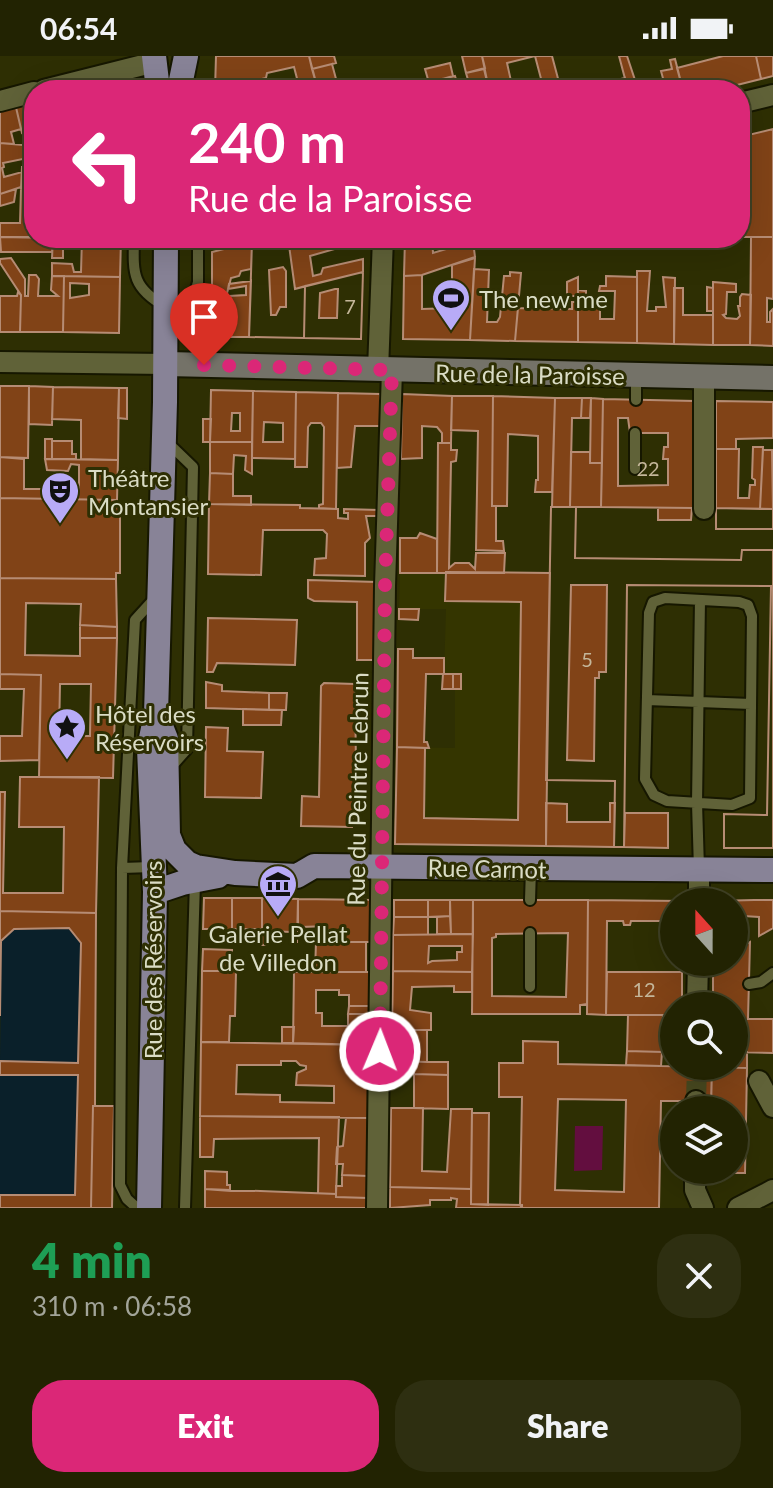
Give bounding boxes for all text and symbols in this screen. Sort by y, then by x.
text: 06:54 [40,10,117,46]
text: 240 m [188,108,346,175]
icon: left [56,112,160,216]
text: Rue de la Paroisse [188,176,473,220]
sports icon: The new me [430,277,472,332]
pin [170,283,238,365]
place label: The new me [479,284,608,313]
house number: 7 [344,294,356,318]
icon: arrive [182,295,226,339]
street label: Rue de la Paroisse [435,358,625,390]
house number: 22 [636,456,660,480]
place label: Théâtre Montansier [88,463,208,520]
theatre icon: Théâtre Montansier [39,470,81,525]
house number: 5 [581,647,593,671]
street label: Rue du Peintre Lebrun [340,672,374,906]
place label: Hôtel des Réservoirs [95,699,204,756]
place icon: Hôtel des Réservoirs [46,706,88,761]
street label: Rue Carnot [427,852,547,884]
street label: Rue des Réservoirs [138,861,167,1059]
museum icon: Galerie Pellat de Villedon [257,863,299,918]
north arrow [660,888,748,976]
map controls [660,888,748,1184]
place label: Galerie Pellat de Villedon [208,919,348,976]
house number: 12 [632,977,656,1001]
button: search [660,992,748,1080]
position arrow [338,1009,422,1093]
button: layers [660,1096,748,1184]
text: 4 min [32,1231,152,1288]
button: close [657,1234,741,1318]
text: 310 m · 06:58 [32,1290,192,1322]
button: Exit [32,1380,379,1472]
button: Share [395,1380,741,1472]

